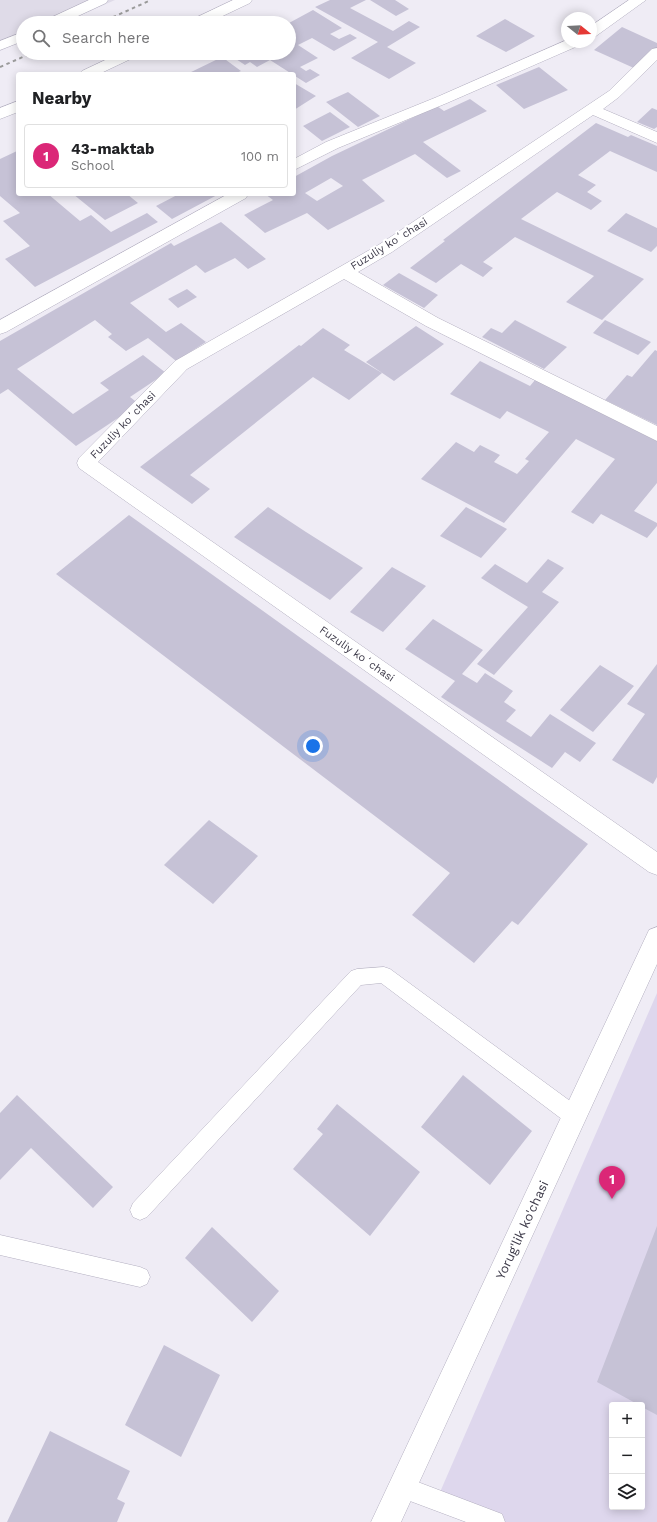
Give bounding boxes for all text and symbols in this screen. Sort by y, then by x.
north arrow [561,12,597,48]
search box [16,16,296,60]
icon: search [30,27,52,49]
text: Search here [62,29,150,47]
text: Nearby [32,88,91,108]
text: 43-maktab [71,140,154,158]
text: 1 [43,149,49,164]
text: 100 m [241,149,279,164]
text: School [71,158,114,173]
street label: Fuzuliy koʻchasi [348,215,430,273]
street label: Fuzuliy koʻchasi [88,389,158,461]
street label: Fuzuliy koʻchasi [317,623,397,685]
your location [303,736,323,756]
pin: 1 [599,1166,625,1199]
street label: Yorug'lik ko'chasi [493,1178,551,1282]
map controls [609,1402,645,1510]
button: + [609,1402,645,1438]
button: − [609,1438,645,1474]
button: layers [609,1474,645,1510]

